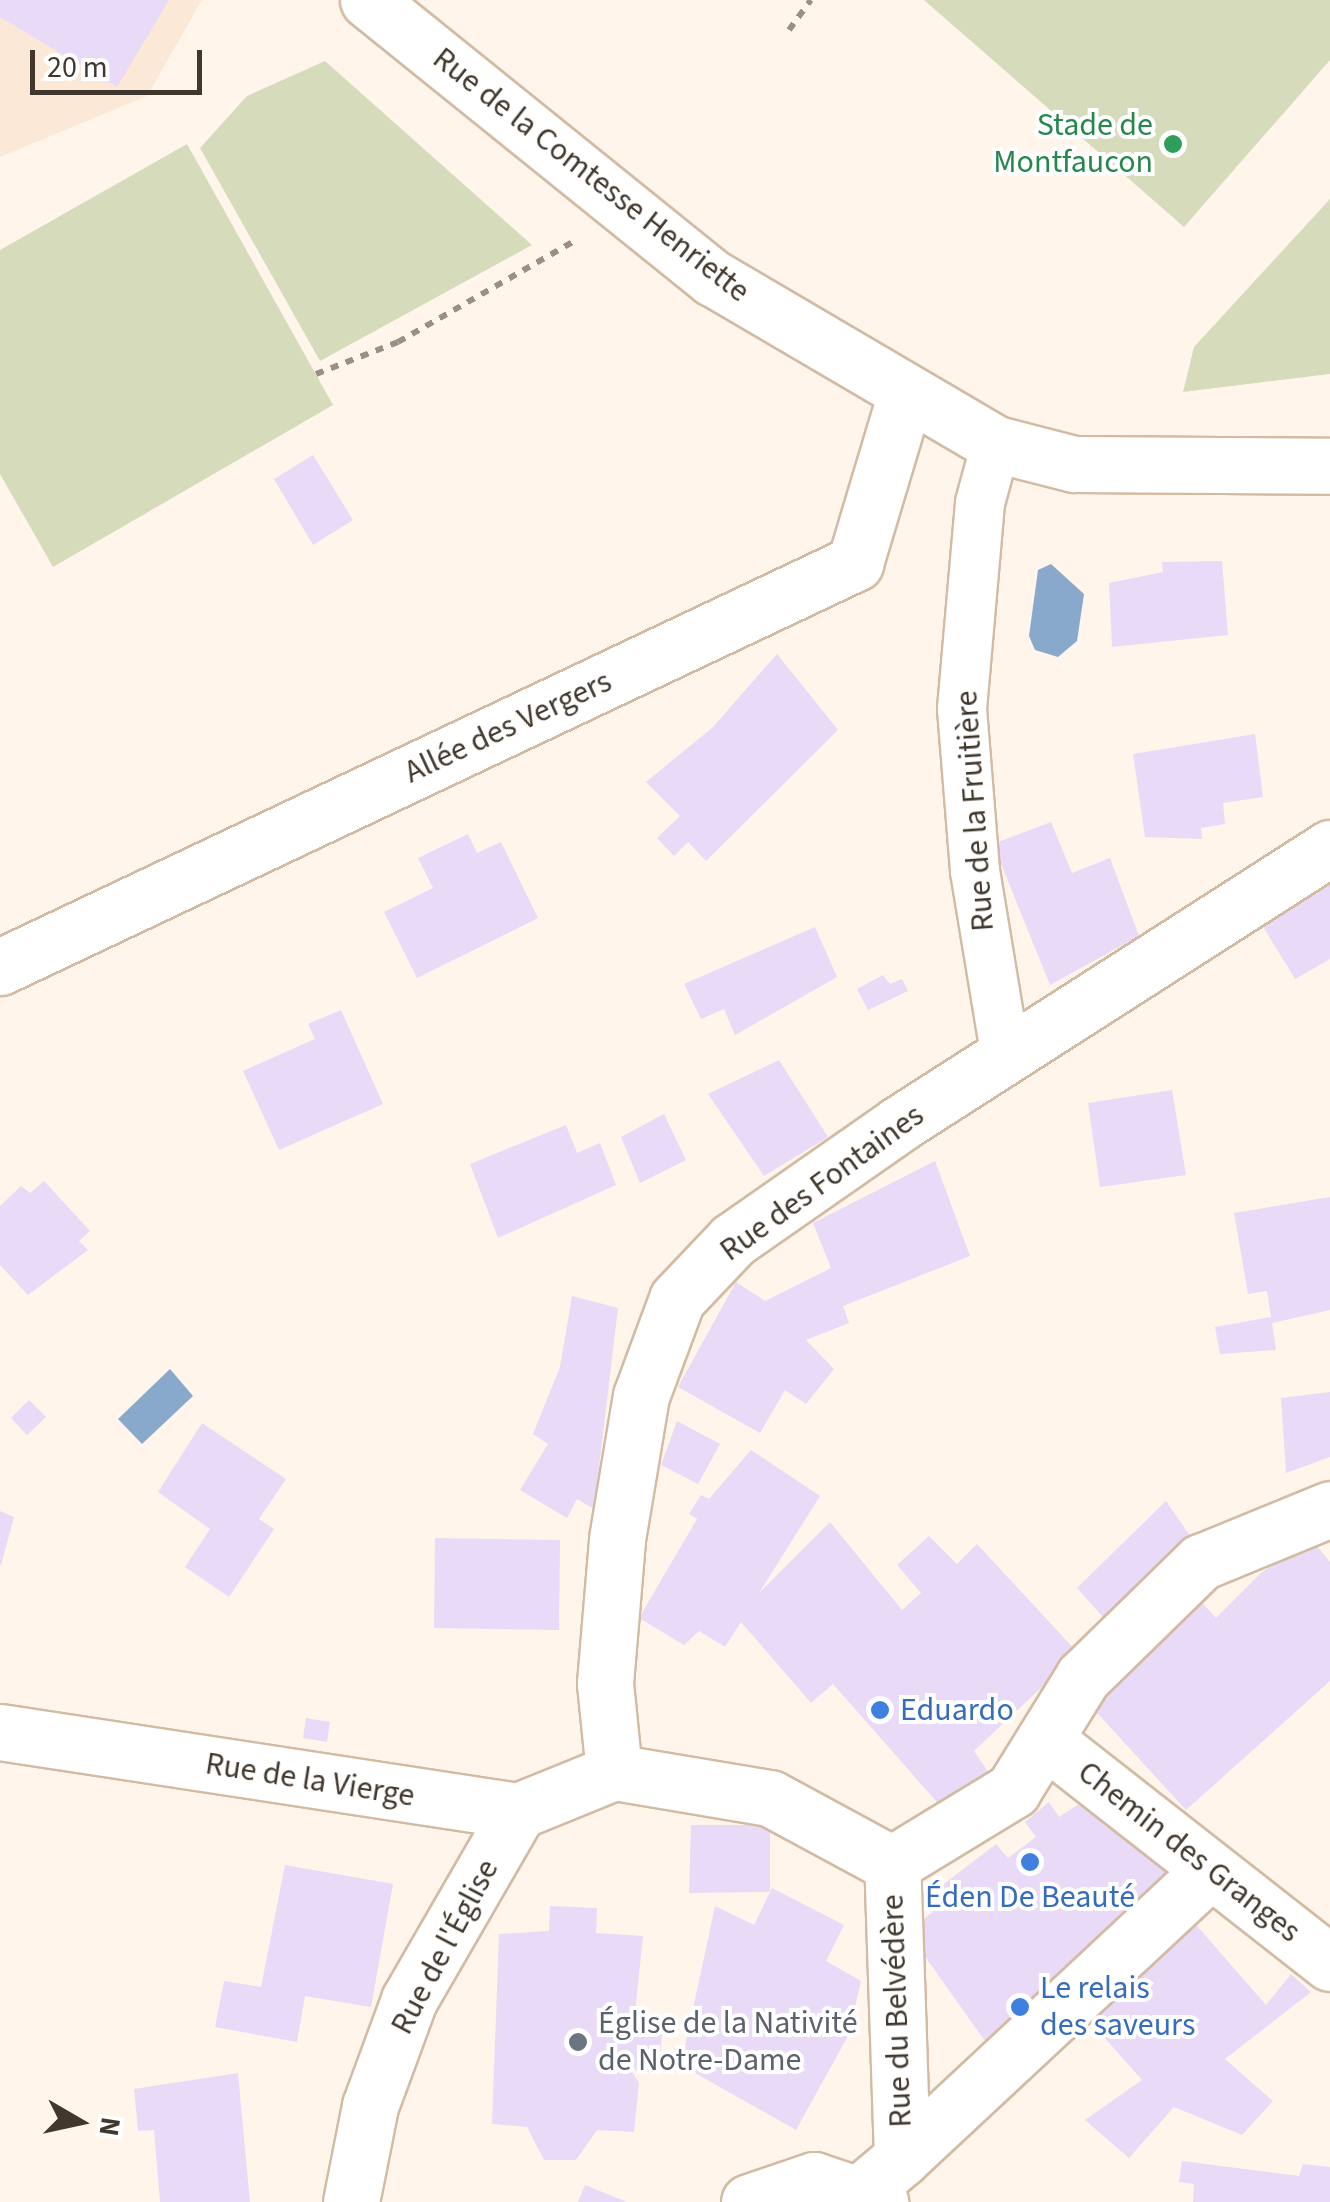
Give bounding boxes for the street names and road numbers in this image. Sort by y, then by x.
street label: Rue de la Comtesse Henriette [425,39,757,311]
street label: Allée des Vergers [398,662,618,792]
street label: Rue de la Fruitière [947,689,1003,933]
street label: Rue des Fontaines [713,1096,931,1270]
street label: Rue de la Vierge [203,1745,417,1815]
street label: Chemin des Granges [1070,1753,1308,1951]
street label: Rue de l'Église [383,1853,507,2041]
street label: Rue du Belvédère [874,1894,920,2128]

